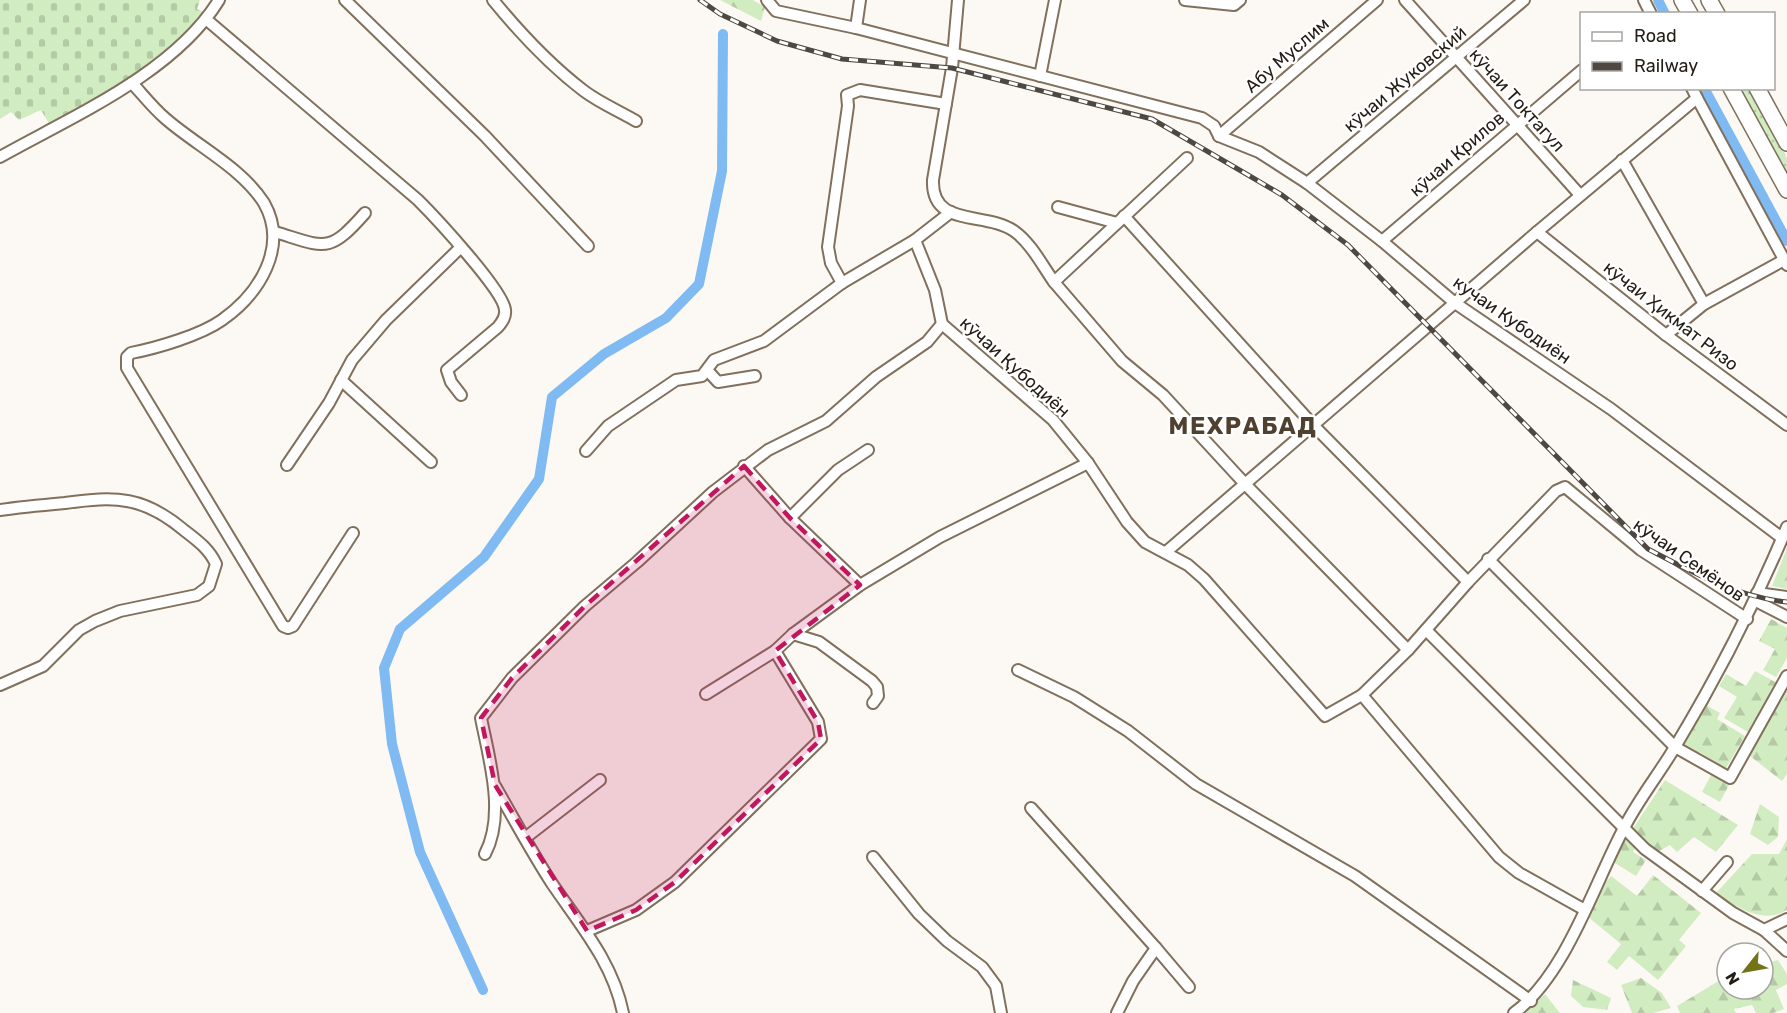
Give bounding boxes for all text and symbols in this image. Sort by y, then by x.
legend [1580,12,1775,90]
street label: Абу Муслим [1240,13,1334,97]
street label: кӯчаи Жуковский [1339,21,1471,137]
text: Road [1634,25,1677,47]
street label: кӯчаи Токтагул [1465,44,1569,156]
text: Railway [1634,55,1698,77]
street label: кӯчаи Крилов [1405,107,1509,201]
street label: кӯчаи Ҳикмат Ризо [1599,256,1743,376]
street label: кучаи Кубодиён [1449,271,1575,369]
street label: кӯчаи Қубодиён [956,312,1074,422]
district label: МЕХРАБАД [1169,412,1317,440]
street label: кӯчаи Семёнов [1629,514,1749,606]
north arrow [1715,941,1775,1001]
text: N [1721,969,1744,988]

